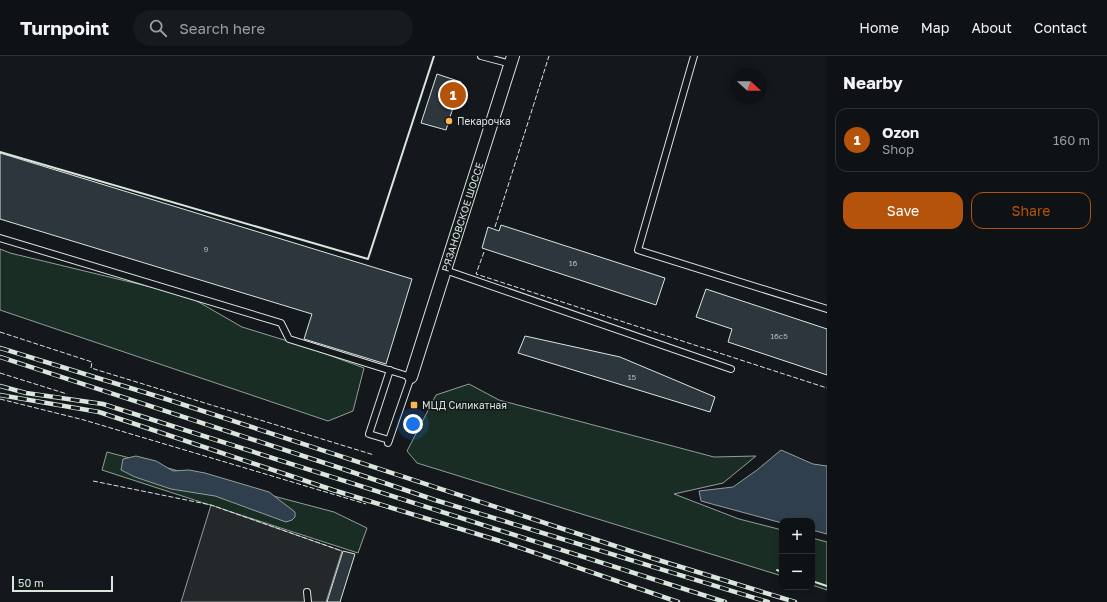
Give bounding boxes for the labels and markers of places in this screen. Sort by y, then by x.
pin: 1 [440,80,466,110]
place label: Пекарочка [457,115,511,127]
marker: Пекарочка [444,116,454,126]
place label: МЦД Силикатная [422,399,507,411]
marker: МЦД Силикатная [409,400,419,410]

